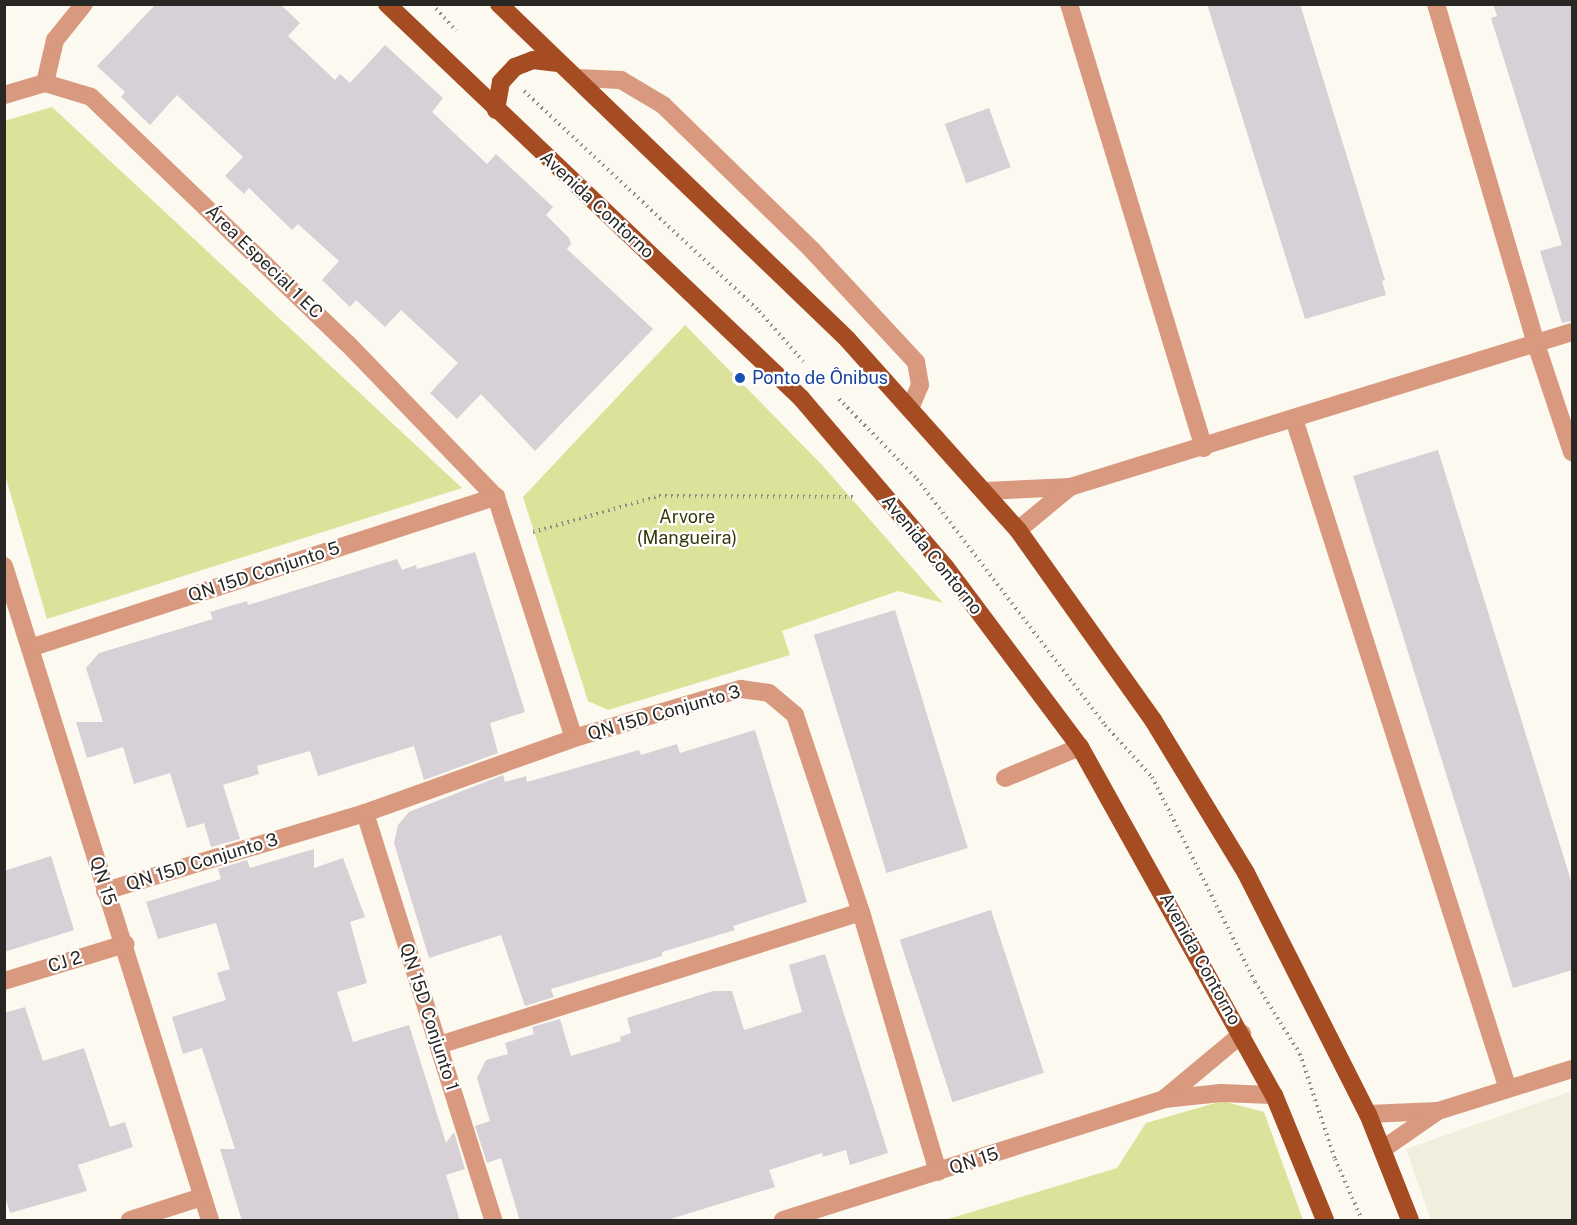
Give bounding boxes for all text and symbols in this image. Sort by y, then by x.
street label: Avenida Contorno [536,147,658,263]
street label: Área Especial 1 EC [201,201,327,323]
place label: Ponto de Ônibus [752,367,888,389]
marker: Ponto de Ônibus [733,371,747,385]
street label: Avenida Contorno [877,491,987,619]
park label: Arvore (Mangueira) [637,507,737,550]
street label: QN 15D Conjunto 5 [185,537,343,607]
street label: QN 15D Conjunto 3 [585,681,743,745]
street label: QN 15D Conjunto 3 [123,829,281,895]
street label: QN 15 [85,854,121,908]
street label: Avenida Contorno [1155,889,1245,1029]
street label: QN 15D Conjunto 1 [395,940,463,1094]
street label: CJ 2 [45,947,85,977]
street label: QN 15 [947,1143,1001,1179]

